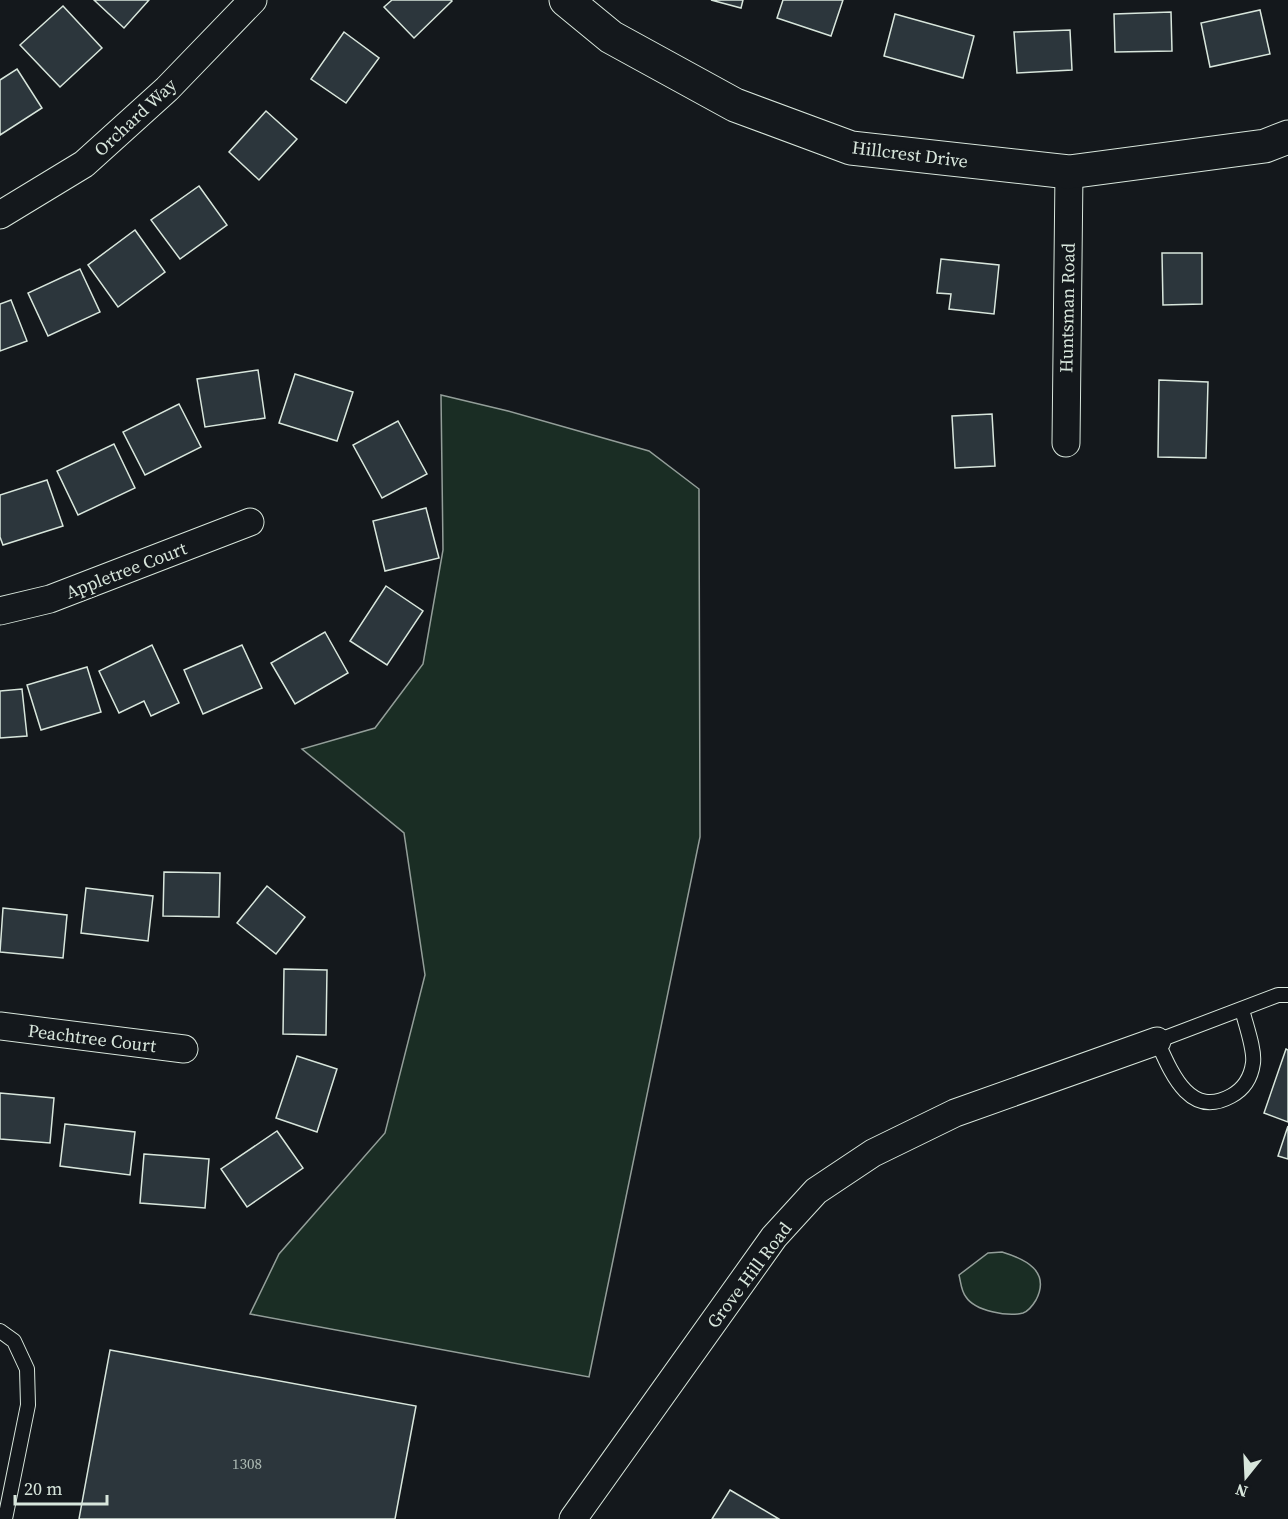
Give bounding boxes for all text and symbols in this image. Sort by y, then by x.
street label: Orchard Way [88,72,182,162]
street label: Hillcrest Drive [850,134,970,174]
street label: Huntsman Road [1053,243,1081,373]
street label: Appletree Court [62,535,190,605]
street label: Peachtree Court [26,1018,158,1058]
street label: Grove Hill Road [701,1217,797,1333]
north arrow [1216,1447,1276,1507]
house number: 1308 [232,1453,262,1474]
scale bar [15,1468,106,1506]
text: 20 m [24,1476,62,1501]
text: N [1232,1479,1250,1504]

